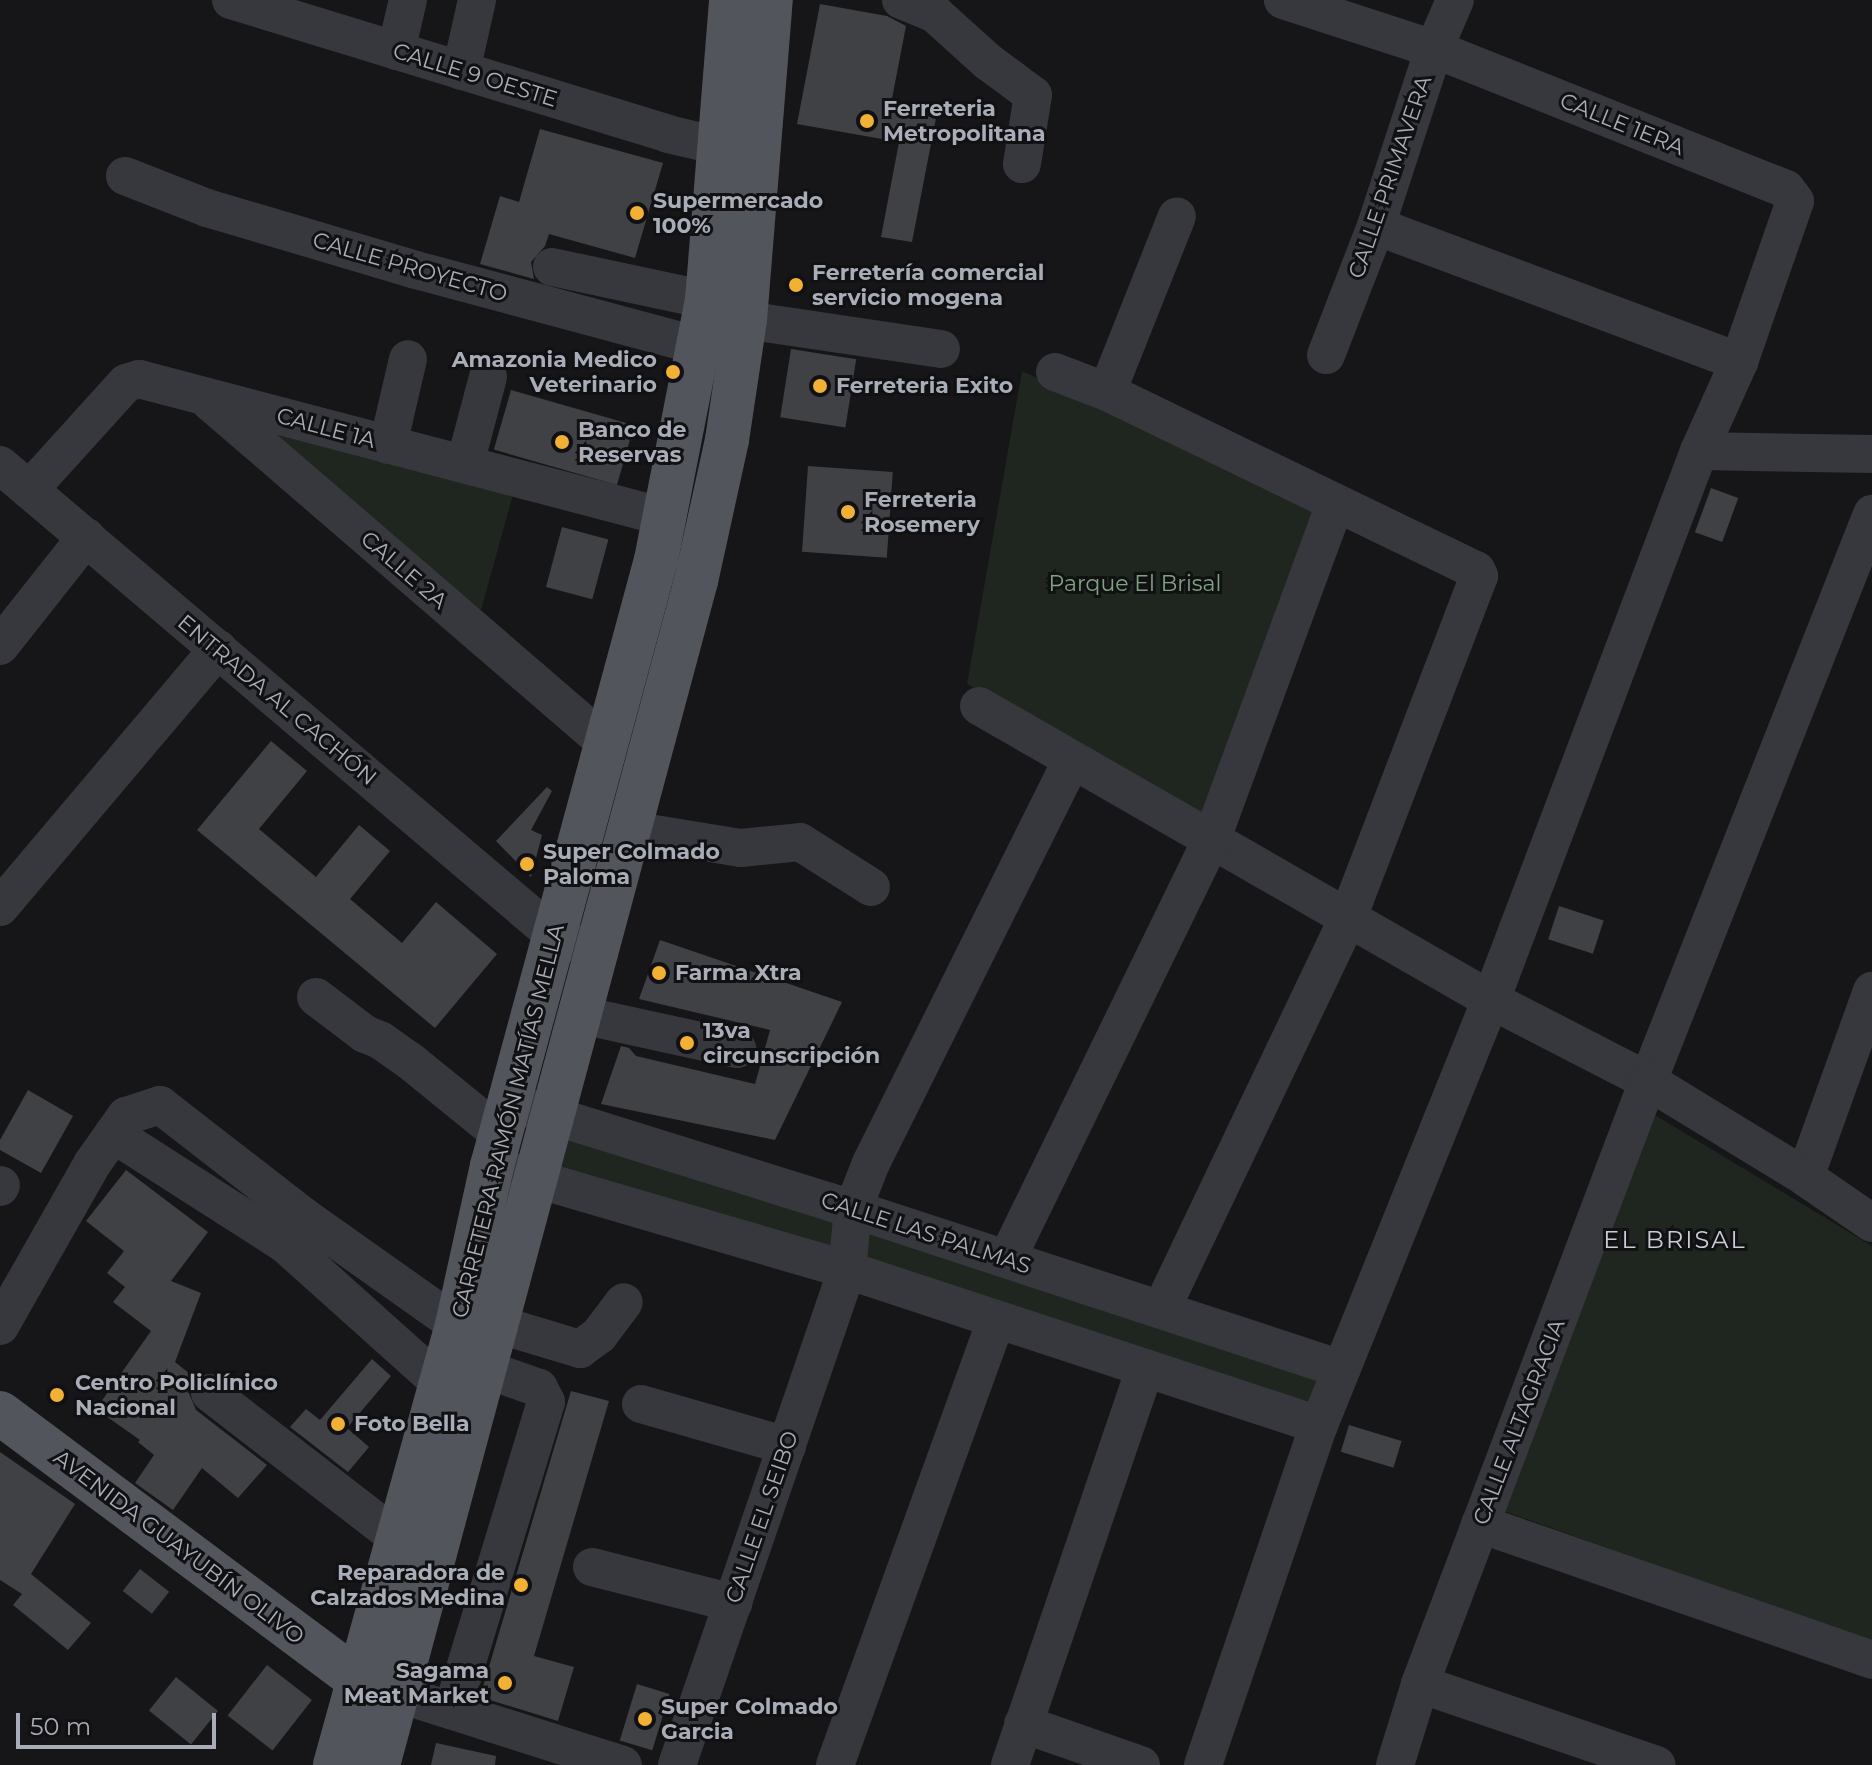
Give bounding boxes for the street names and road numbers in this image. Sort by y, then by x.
street label: CALLE 9 OESTE [390,37,560,113]
street label: CALLE PRIMAVERA [1343,72,1437,282]
street label: CALLE 1ERA [1556,87,1688,161]
street label: CALLE PROYECTO [310,227,510,307]
street label: CALLE 1A [274,402,378,454]
street label: CALLE 2A [355,525,453,615]
street label: ENTRADA AL CACHÓN [172,609,382,791]
street label: CARRETERA RAMÓN MATÍAS MELLA [446,921,570,1321]
street label: CALLE LAS PALMAS [818,1187,1034,1279]
street label: CALLE ALTAGRACIA [1468,1315,1570,1529]
street label: CALLE EL SEIBO [720,1427,804,1607]
street label: AVENIDA GUAYUBÍN OLIVO [49,1444,309,1650]

